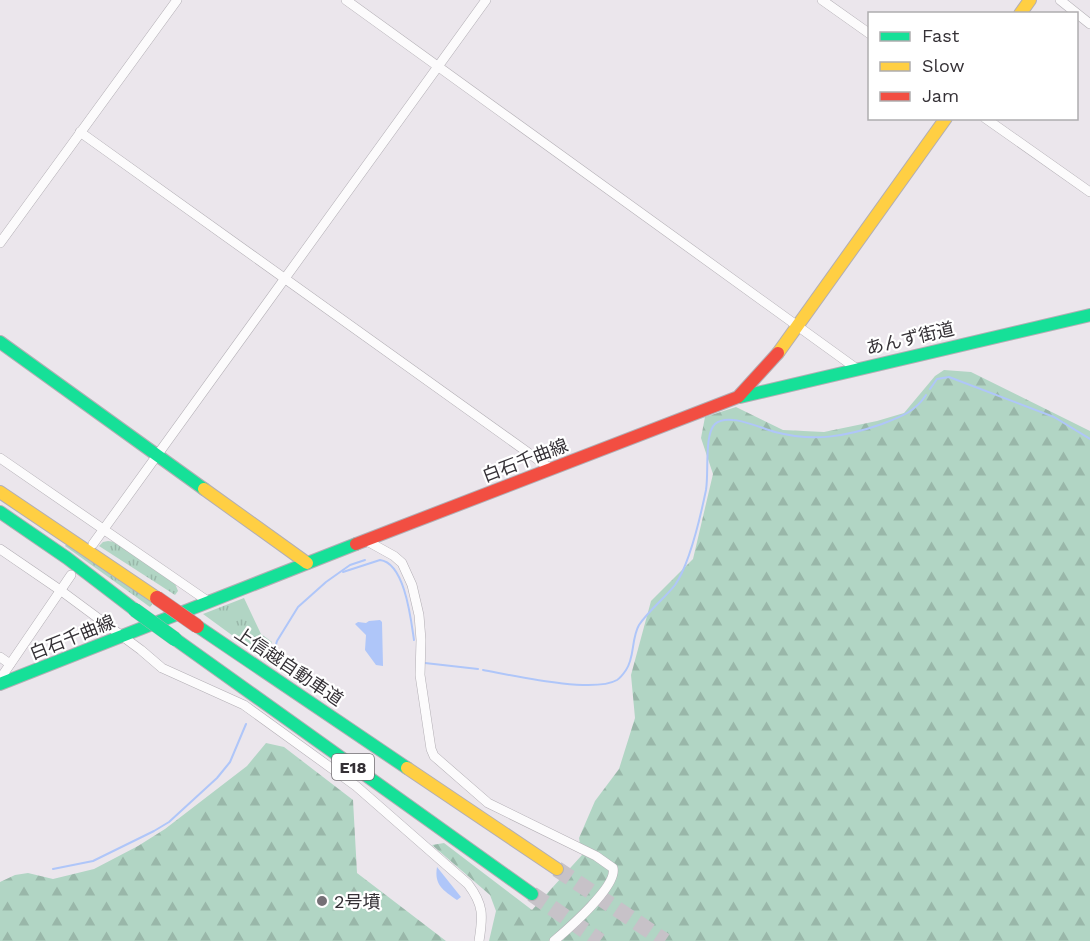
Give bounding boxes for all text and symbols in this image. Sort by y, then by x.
legend [868,12,1078,120]
text: Fast [922,25,960,46]
text: Slow [922,55,965,76]
text: Jam [922,85,959,106]
street label: あんず街道 [864,318,956,358]
street label: 白石千曲線 [479,434,571,486]
street label: 白石千曲線 [26,610,118,664]
street label: 上信越自動車道 [231,622,347,710]
road number: E18 [332,754,374,780]
place label: 2号墳 [334,891,381,912]
marker: 2号墳 [315,894,329,908]

